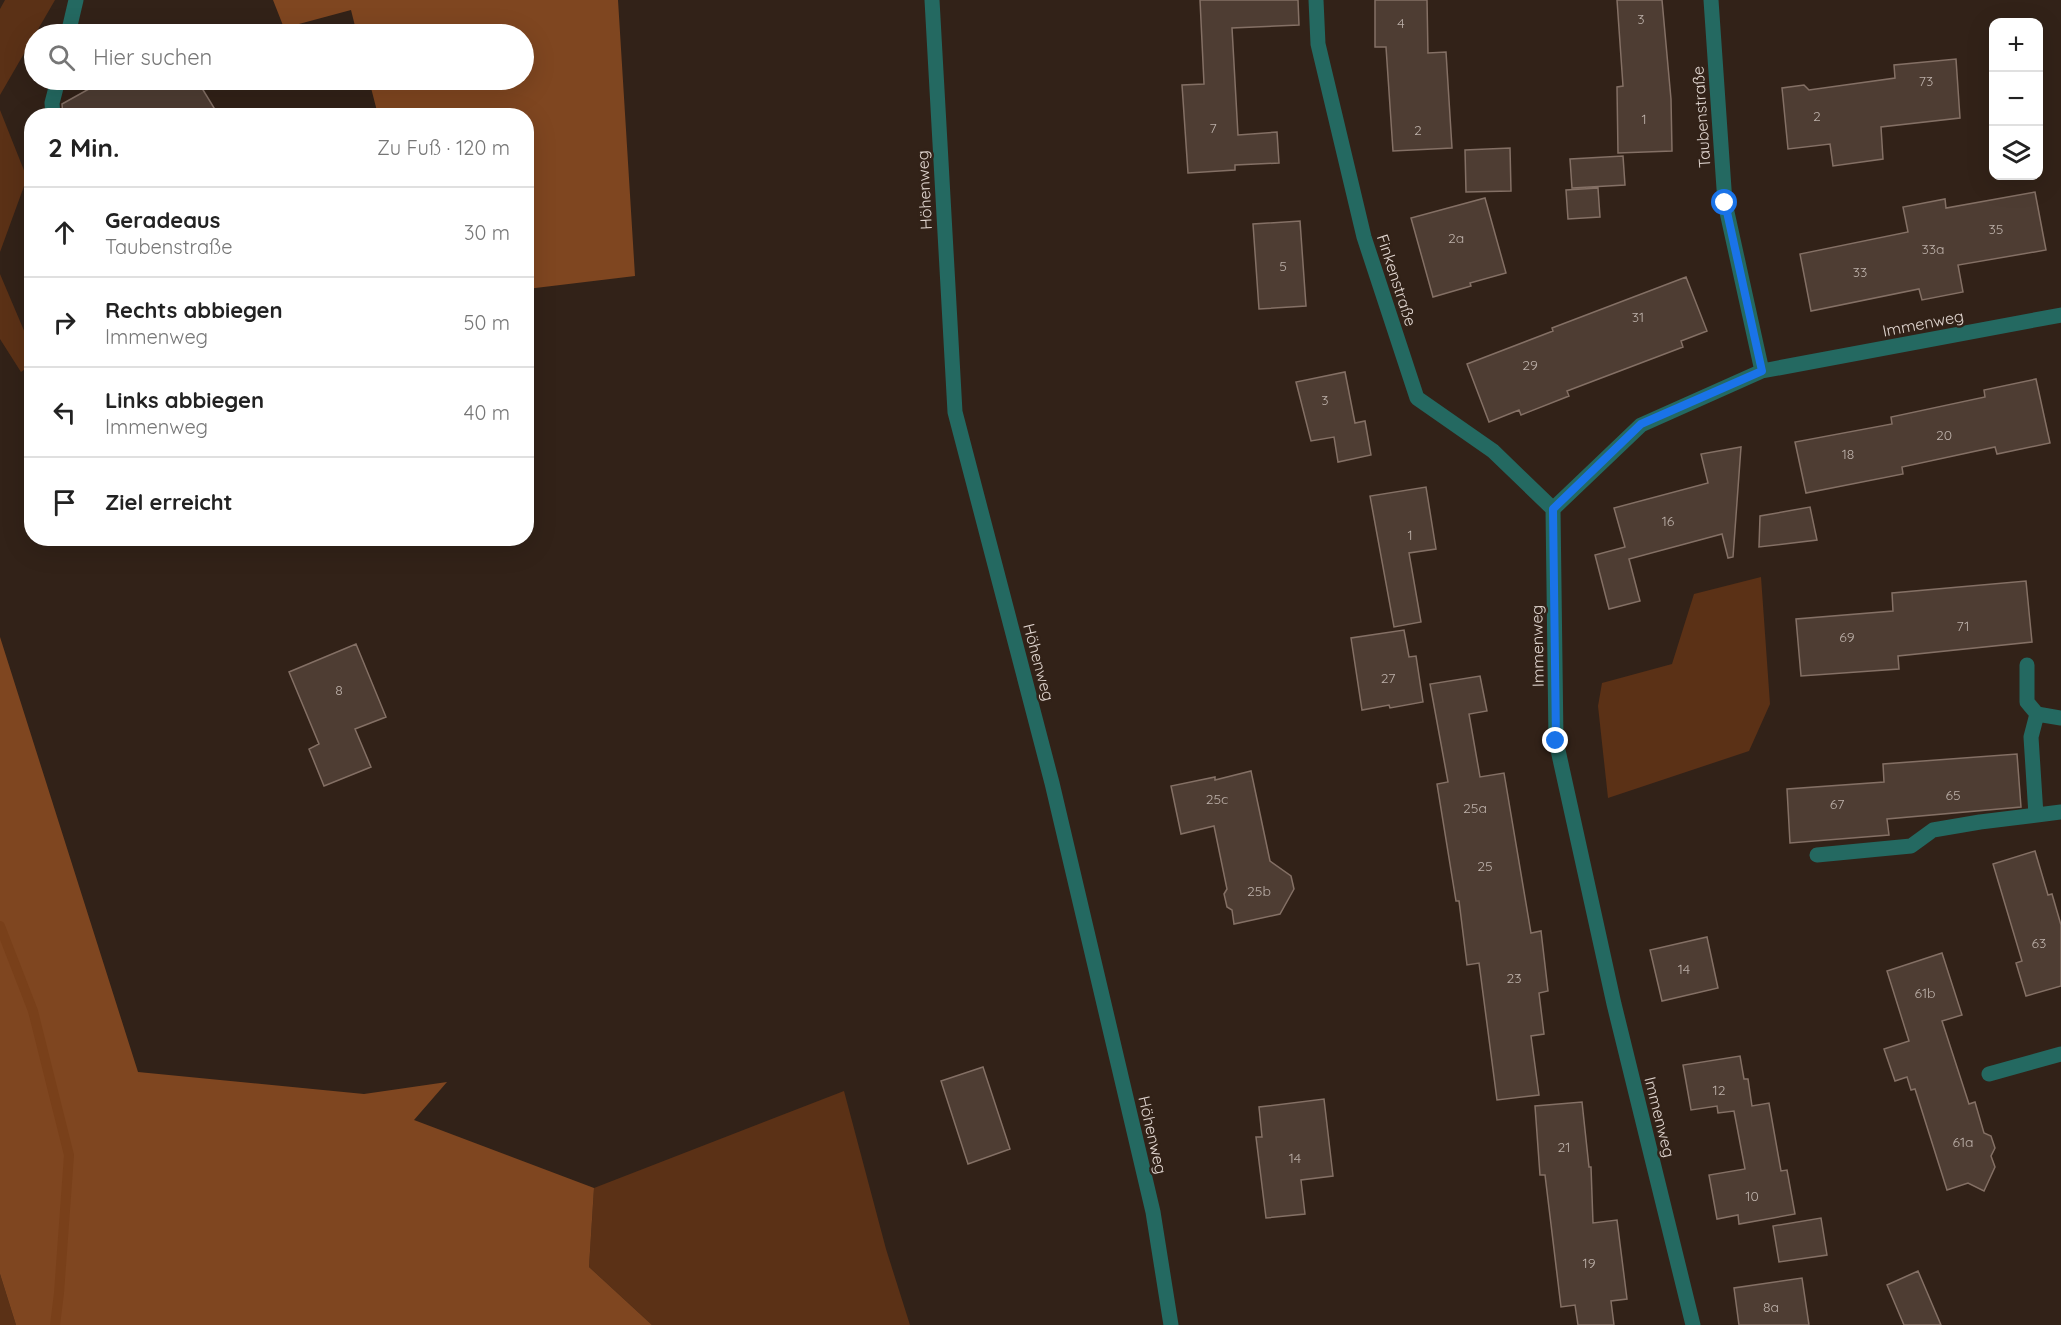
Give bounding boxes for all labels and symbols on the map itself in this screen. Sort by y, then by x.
house number: 3 [1637,10,1645,28]
house number: 4 [1397,14,1405,32]
street label: Taubenstraße [1687,65,1715,169]
house number: 73 [1919,72,1933,90]
house number: 2 [1813,107,1821,125]
house number: 1 [1641,110,1647,128]
house number: 7 [1209,119,1217,137]
house number: 2 [1414,121,1422,139]
street label: Höhenweg [912,150,936,230]
route start [1711,189,1737,215]
house number: 35 [1989,220,2003,238]
house number: 2a [1448,229,1464,247]
street label: Finkenstraße [1373,231,1421,329]
house number: 33a [1921,240,1945,258]
house number: 5 [1279,257,1287,275]
house number: 33 [1853,263,1867,281]
street label: Immenweg [1881,305,1965,341]
house number: 31 [1632,308,1644,326]
house number: 29 [1522,356,1538,374]
house number: 3 [1321,391,1329,409]
house number: 20 [1936,426,1952,444]
house number: 18 [1842,445,1854,463]
house number: 16 [1662,512,1675,530]
house number: 1 [1407,526,1413,544]
street label: Immenweg [1526,605,1548,687]
house number: 71 [1956,617,1970,635]
street label: Höhenweg [1019,621,1059,703]
house number: 69 [1839,628,1855,646]
house number: 27 [1381,669,1395,687]
house number: 8 [335,681,343,699]
route end [1542,727,1568,753]
house number: 65 [1945,786,1961,804]
house number: 25c [1206,790,1228,808]
house number: 67 [1830,795,1844,813]
house number: 25a [1463,799,1487,817]
house number: 25 [1477,857,1493,875]
house number: 25b [1247,882,1271,900]
house number: 63 [2032,934,2046,952]
house number: 14 [1678,960,1690,978]
house number: 23 [1506,969,1522,987]
house number: 61b [1914,984,1936,1002]
street label: Immenweg [1640,1075,1680,1159]
house number: 12 [1713,1081,1726,1099]
street label: Höhenweg [1134,1094,1172,1176]
house number: 61a [1952,1133,1974,1151]
house number: 21 [1558,1138,1570,1156]
house number: 14 [1289,1149,1301,1167]
house number: 10 [1745,1187,1759,1205]
house number: 19 [1583,1254,1596,1272]
house number: 8a [1763,1298,1779,1316]

